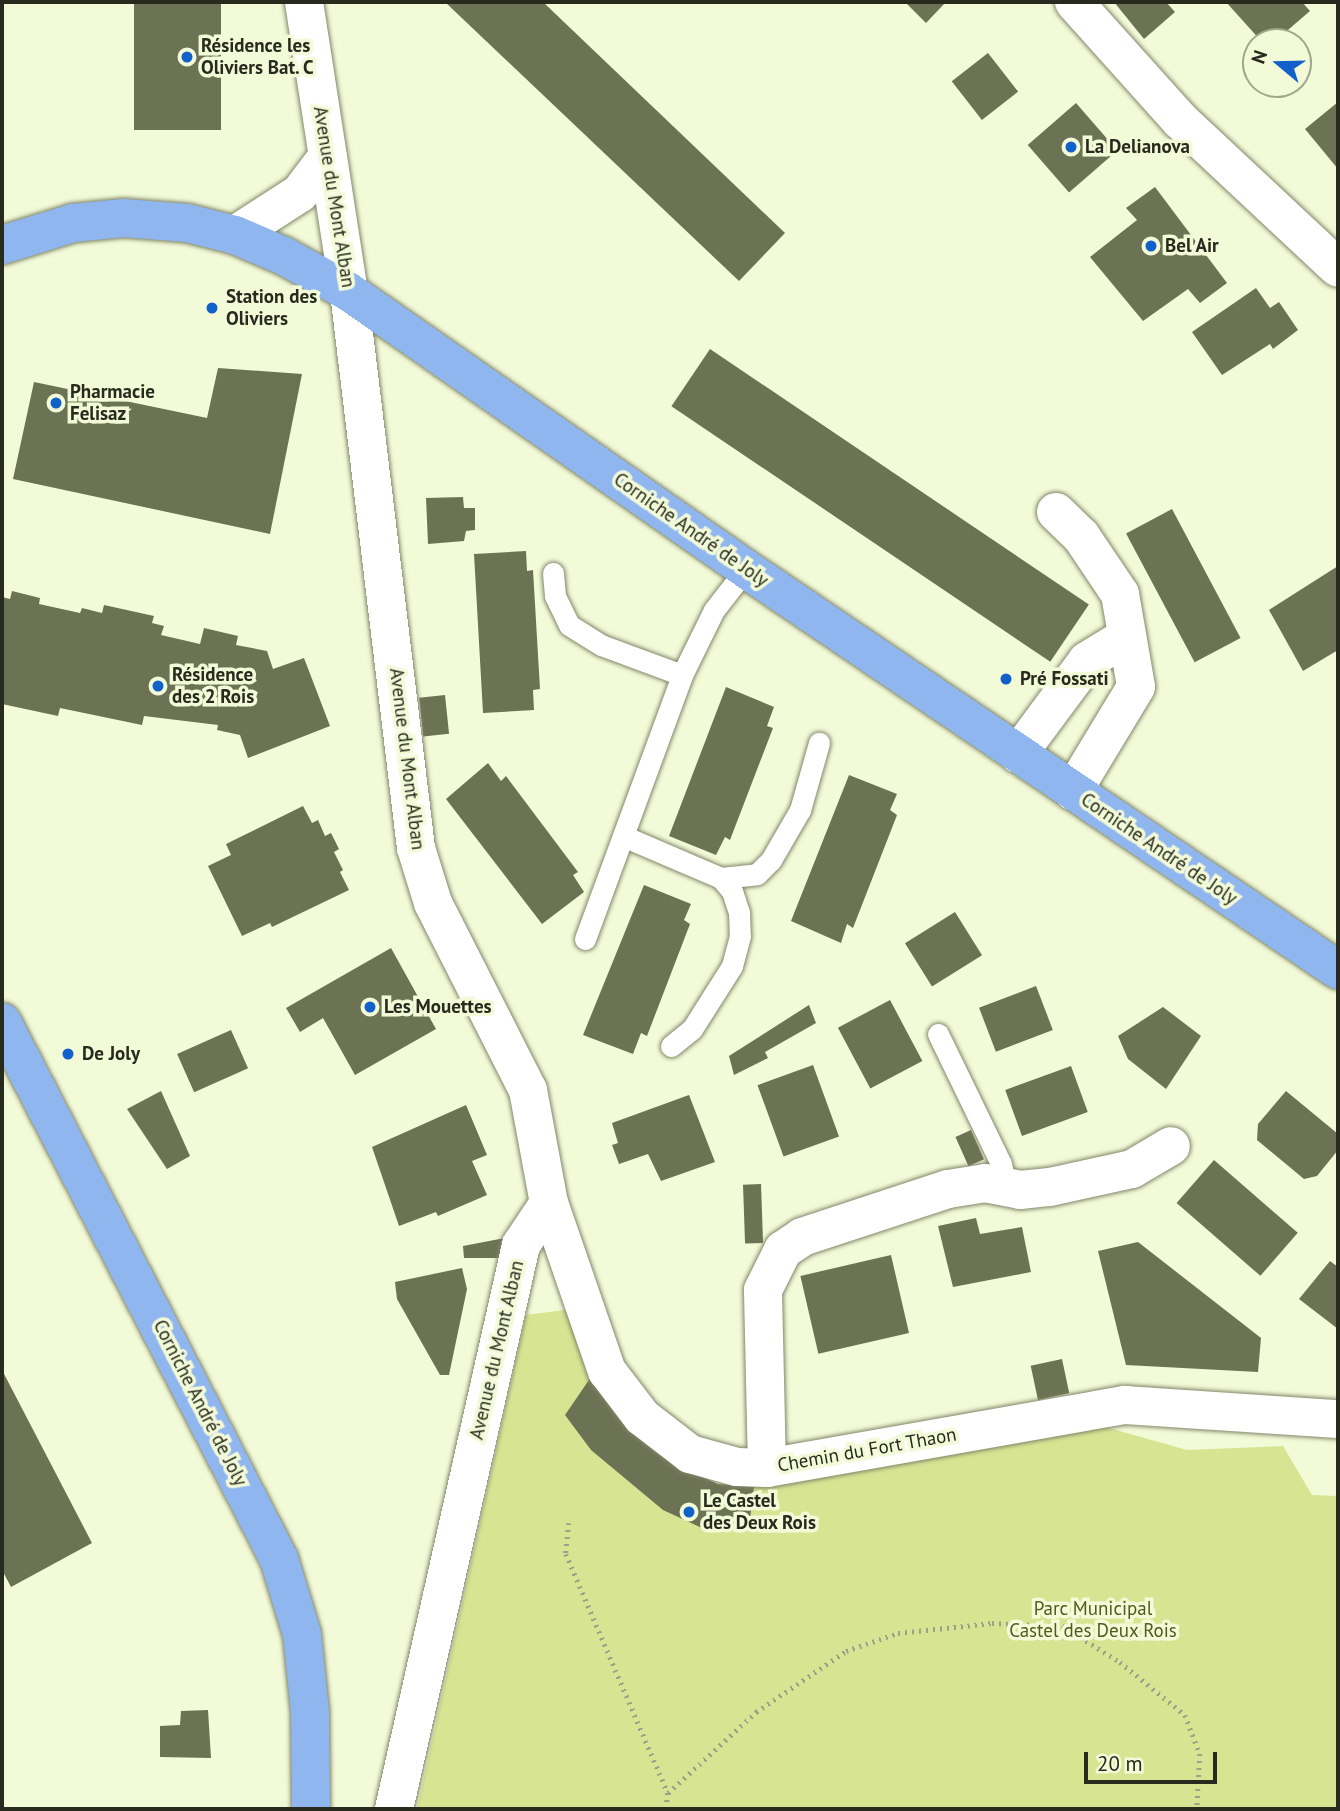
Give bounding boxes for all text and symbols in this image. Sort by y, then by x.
north arrow [1242,28,1312,98]
place label: Résidence les Oliviers Bat. C [201,35,315,79]
text: N [1246,47,1272,67]
marker: Résidence les Oliviers Bat. C [179,49,195,65]
street label: Avenue du Mont Alban [308,104,360,290]
place label: La Delianova [1085,136,1190,158]
marker: La Delianova [1063,139,1079,155]
place label: Bel Air [1165,235,1220,257]
marker: Bel Air [1143,238,1159,254]
place label: Station des Oliviers [226,286,317,330]
marker: Station des Oliviers [204,300,220,316]
place label: Pharmacie Felisaz [70,381,155,425]
marker: Pharmacie Felisaz [48,395,64,411]
street label: Corniche André de Joly [609,468,773,592]
place label: Résidence des 2 Rois [172,664,254,708]
street label: Avenue du Mont Alban [384,666,430,852]
place label: Pré Fossati [1020,668,1109,690]
marker: Pré Fossati [998,671,1014,687]
marker: Résidence des 2 Rois [150,678,166,694]
street label: Corniche André de Joly [1076,788,1242,910]
place label: Les Mouettes [384,996,492,1018]
marker: Les Mouettes [362,999,378,1015]
place label: De Joly [82,1043,140,1065]
marker: De Joly [60,1046,76,1062]
street label: Avenue du Mont Alban [465,1258,529,1442]
street label: Corniche André de Joly [148,1316,252,1490]
street label: Chemin du Fort Thaon [775,1423,959,1477]
place label: Le Castel des Deux Rois [703,1490,817,1534]
marker: Le Castel des Deux Rois [681,1504,697,1520]
park label: Parc Municipal Castel des Deux Rois [1009,1598,1177,1642]
scale bar [1088,1738,1221,1782]
text: 20 m [1097,1750,1143,1777]

